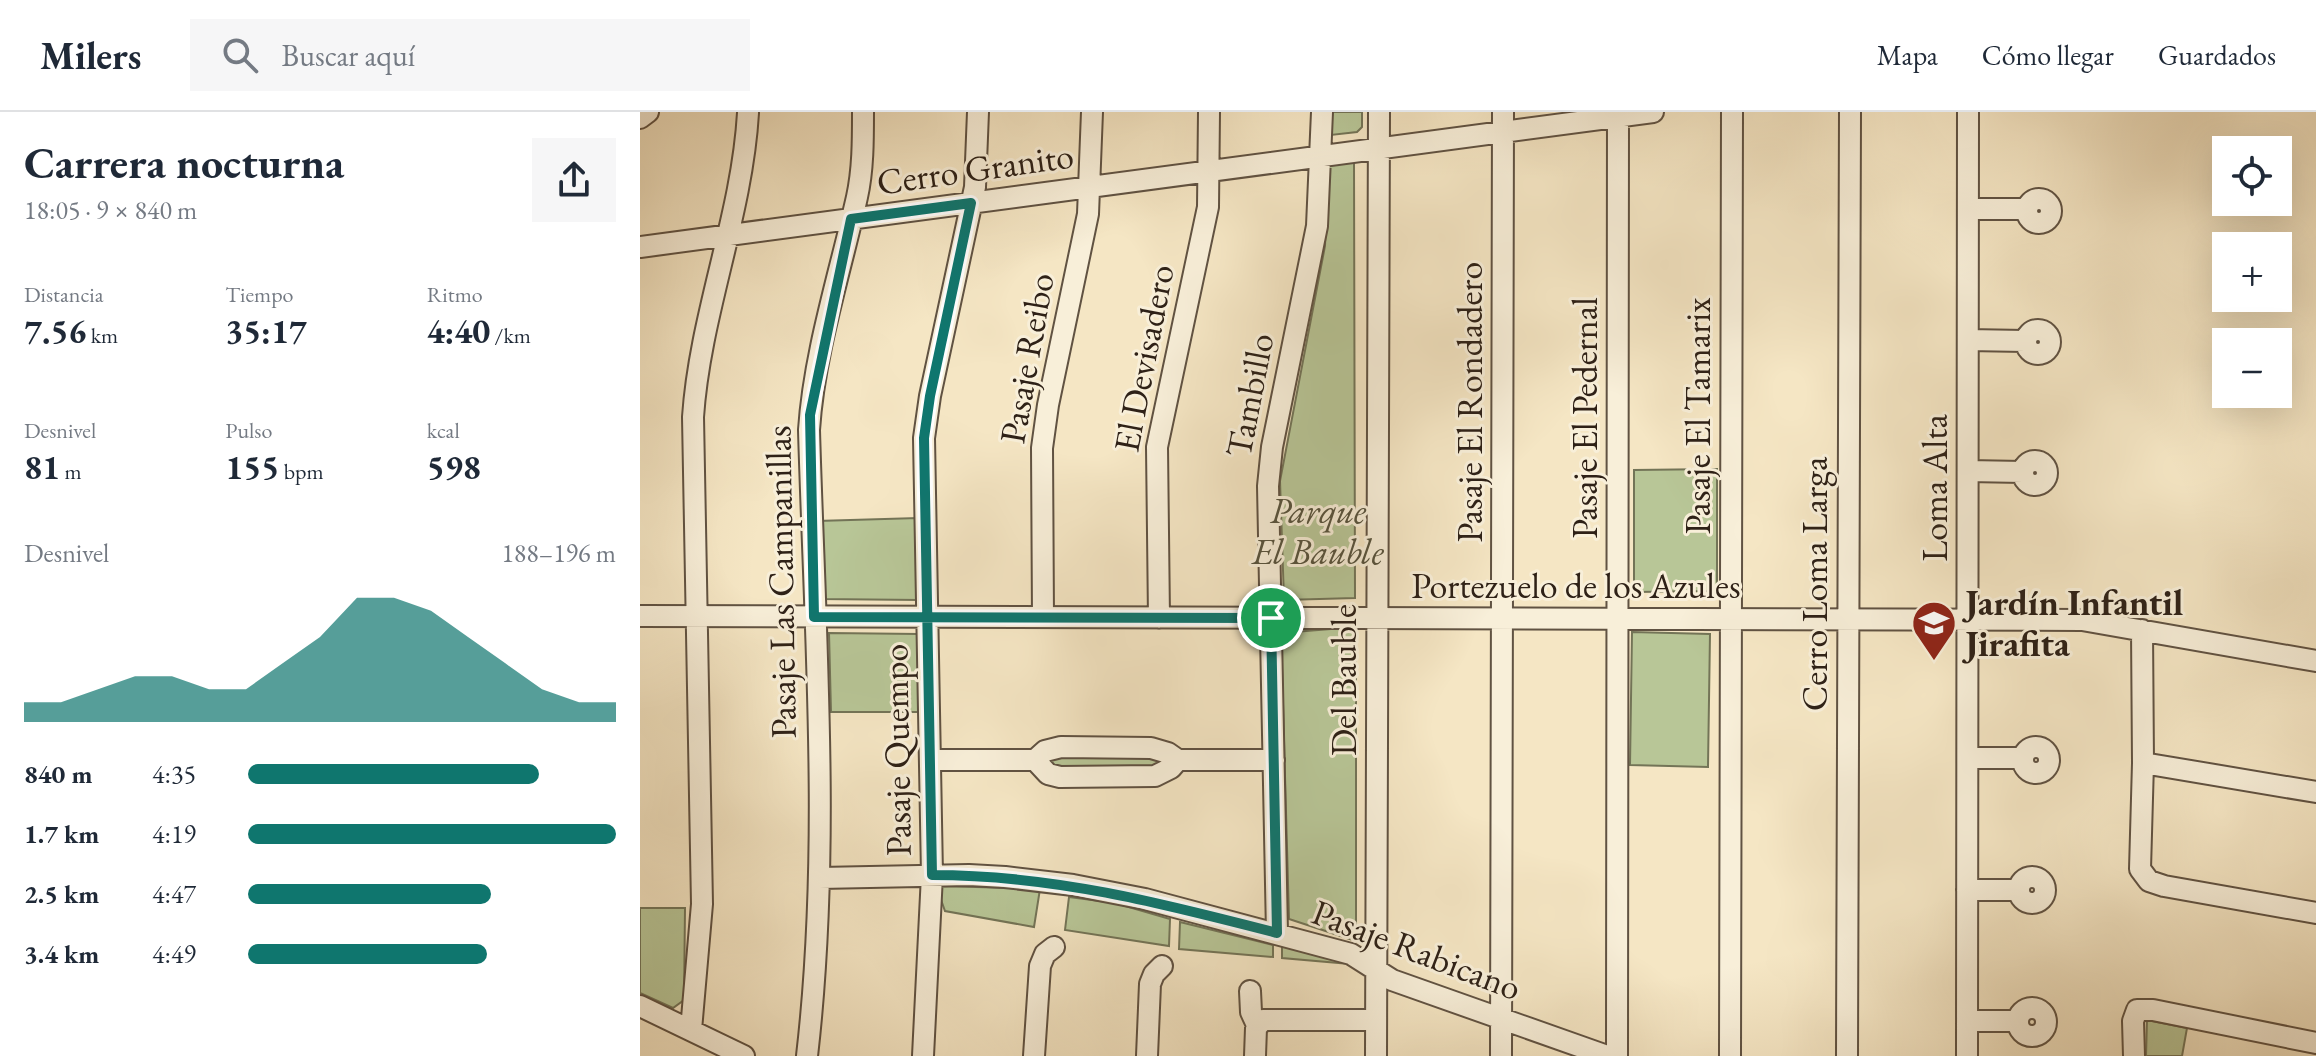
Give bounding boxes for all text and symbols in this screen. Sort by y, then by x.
search box [190,19,750,91]
text: Milers [40,31,142,80]
icon: search [218,33,262,77]
text: Buscar aquí [282,36,415,75]
text: Mapa [1877,37,1938,73]
text: Cómo llegar [1982,37,2114,73]
text: Guardados [2158,37,2276,73]
street label: Cerro Granito [874,131,1077,206]
text: Carrera nocturna [24,134,344,191]
map controls [2212,136,2292,408]
button: locate [2212,136,2292,216]
button: share [532,138,616,222]
text: 18:05 · 9 × 840 m [24,193,197,227]
button: + [2212,232,2292,312]
street label: El Devisadero [1102,260,1185,456]
street label: Pasaje El Rondadero [1446,262,1493,542]
street label: Pasaje Reibo [988,269,1065,447]
text: Distancia [24,280,104,309]
text: Tiempo [225,280,293,309]
text: Ritmo [427,280,483,309]
street label: Pasaje El Pedernal [1561,297,1608,539]
street label: Pasaje El Tamarix [1674,297,1721,535]
text: 7.56 [24,309,86,353]
text: 35:17 [225,309,307,353]
text: 4:40 [427,309,490,353]
text: km [86,321,118,350]
text: /km [490,321,531,350]
button: − [2212,328,2292,408]
street label: Tambillo [1214,329,1285,461]
street label: Loma Alta [1911,414,1958,562]
text: Desnivel [24,416,96,445]
text: Pulso [225,416,272,445]
text: kcal [427,416,460,445]
street label: Pasaje Las Campanillas [754,425,807,739]
text: 81 [24,445,60,489]
text: 155 [225,445,279,489]
text: 598 [427,445,481,489]
street label: Cerro Loma Larga [1791,456,1838,711]
text: m [60,457,82,486]
text: bpm [279,457,324,486]
park label: Parque El Bauble [1250,487,1384,575]
text: Desnivel [24,536,109,570]
text: 188–196 m [501,536,616,570]
street label: Portezuelo de los Azules [1411,562,1741,609]
place label: Jardín Infantil Jirafita [1962,579,2183,667]
pin [1237,584,1305,652]
icon: arrive [1249,596,1293,640]
school or university icon: Jardín Infantil Jirafita [1910,599,1958,662]
street label: Del Bauble [1320,604,1367,756]
street label: Pasaje Quempo [871,643,922,857]
text: 840 m [24,757,92,791]
text: 4:35 [152,757,196,791]
text: 1.7 km [24,817,99,851]
text: 4:19 [152,817,196,851]
text: 2.5 km [24,877,99,911]
text: 4:47 [152,877,196,911]
street label: Pasaje Rabicano [1306,888,1528,1011]
text: 3.4 km [24,937,99,971]
text: 4:49 [152,937,196,971]

